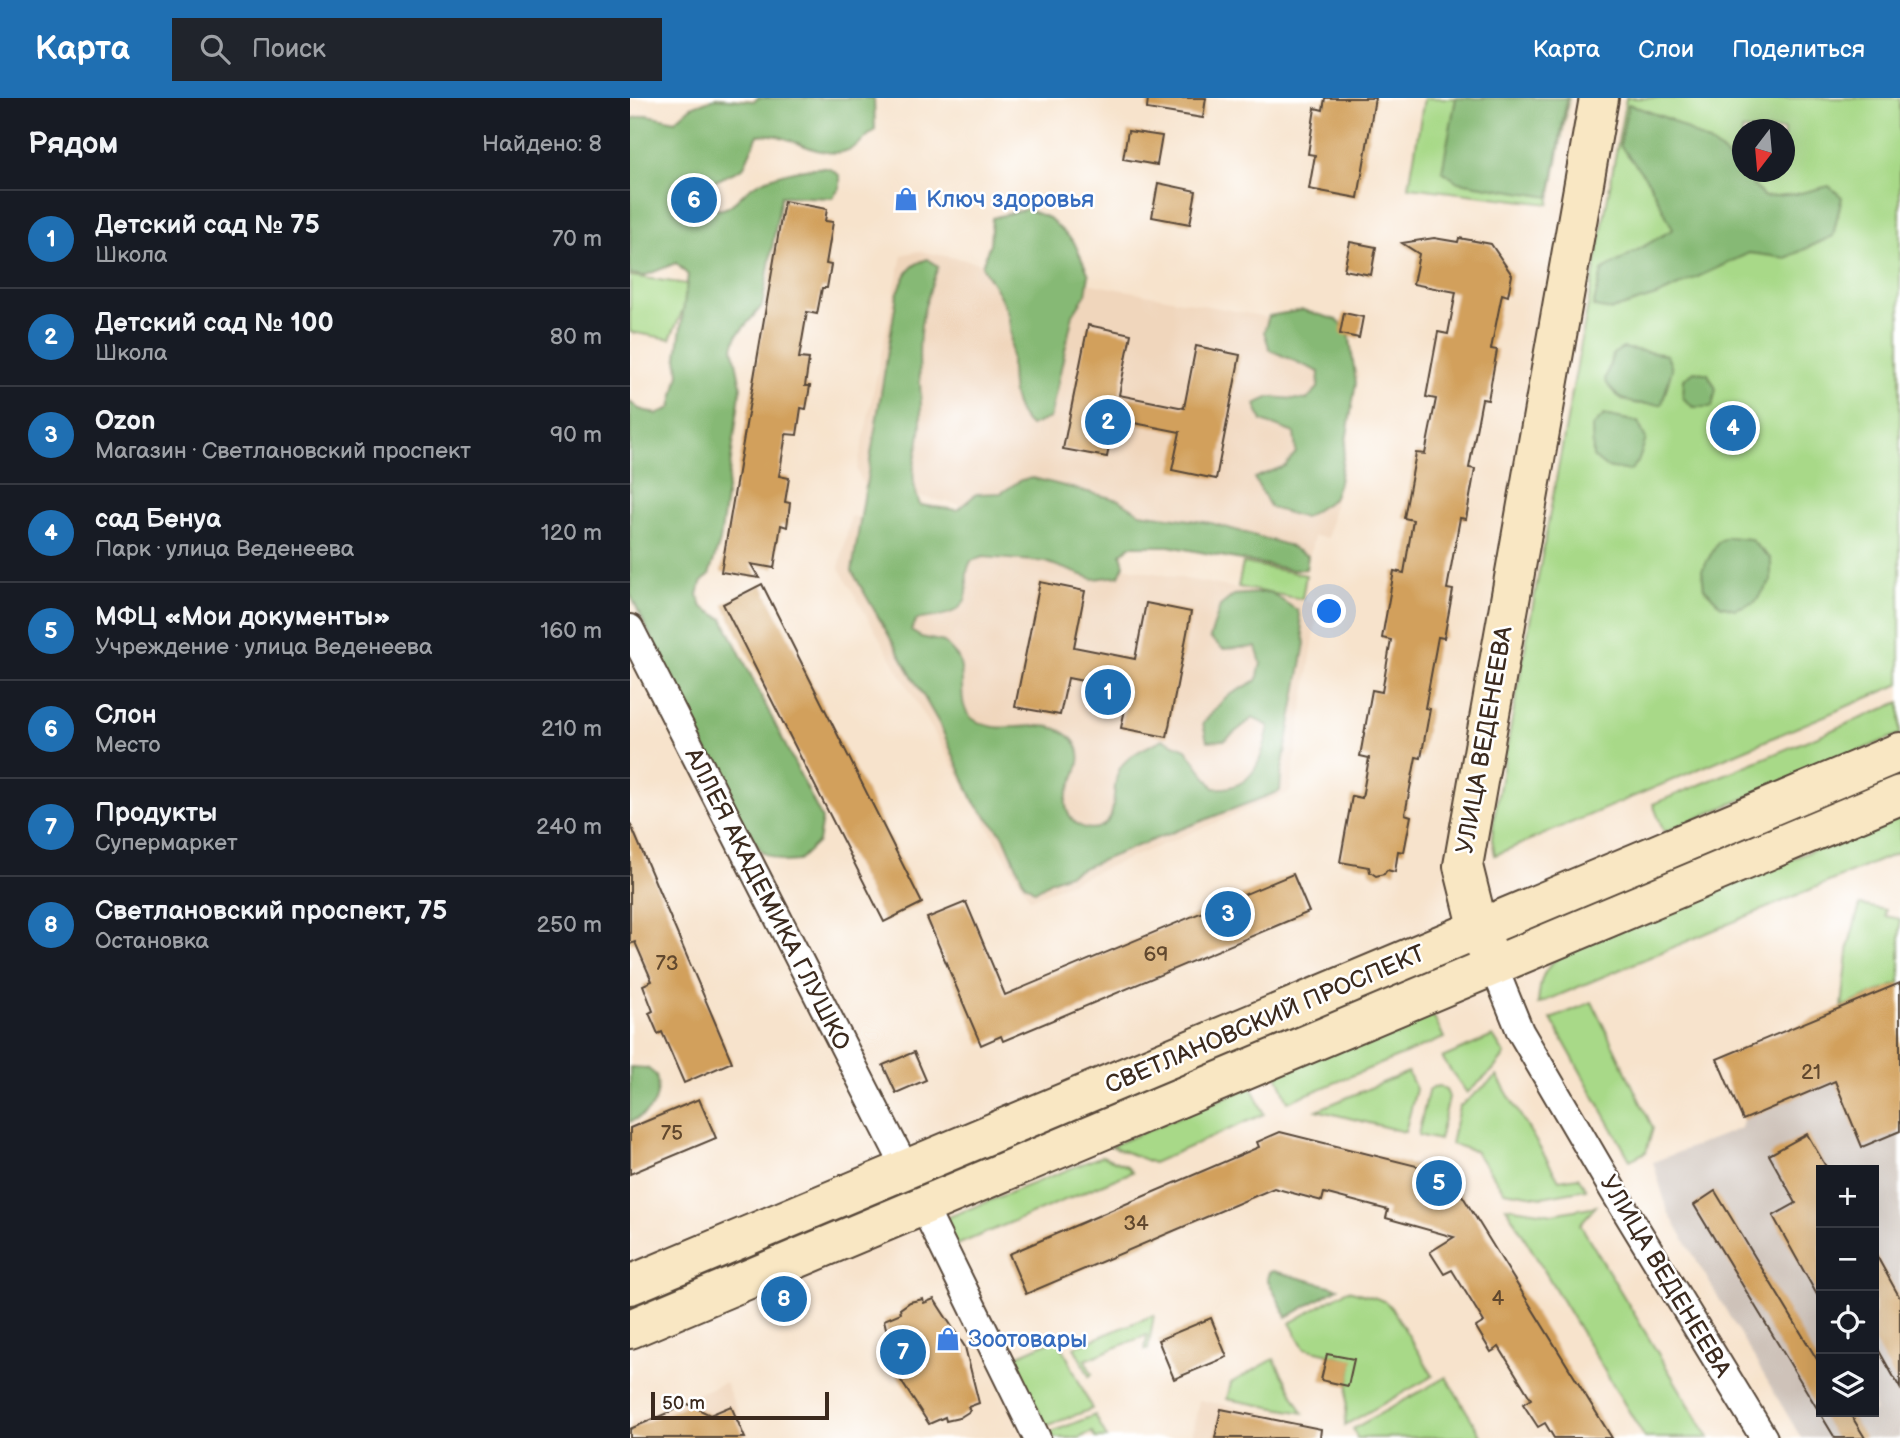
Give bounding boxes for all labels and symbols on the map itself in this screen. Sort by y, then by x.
north arrow [1732,119,1795,182]
pin: 6 [671,174,717,226]
shop icon: Ключ здоровья [892,185,920,213]
place label: Ключ здоровья [926,185,1094,214]
pin: 2 [1085,396,1131,448]
pin: 4 [1710,402,1756,454]
your location [1312,594,1346,628]
street label: УЛИЦА ВЕДЕНЕЕВА [1450,624,1519,856]
pin: 1 [1085,666,1131,718]
street label: АЛЛЕЯ АКАДЕМИКА ГЛУШКО [678,742,857,1055]
pin: 3 [1205,888,1251,940]
street label: СВЕТЛАНОВСКИЙ ПРОСПЕКТ [1101,939,1429,1100]
house number: 69 [1144,942,1168,967]
house number: 73 [655,951,679,976]
house number: 21 [1801,1060,1821,1085]
house number: 75 [661,1121,683,1146]
pin: 5 [1416,1157,1462,1209]
street label: УЛИЦА ВЕДЕНЕЕВА [1594,1170,1738,1383]
house number: 34 [1123,1211,1149,1236]
pin: 8 [761,1273,807,1325]
house number: 4 [1492,1286,1505,1311]
shop icon: Зоотовары [934,1325,962,1353]
place label: Зоотовары [968,1325,1087,1354]
pin: 7 [880,1326,926,1378]
scale bar [651,1389,830,1421]

